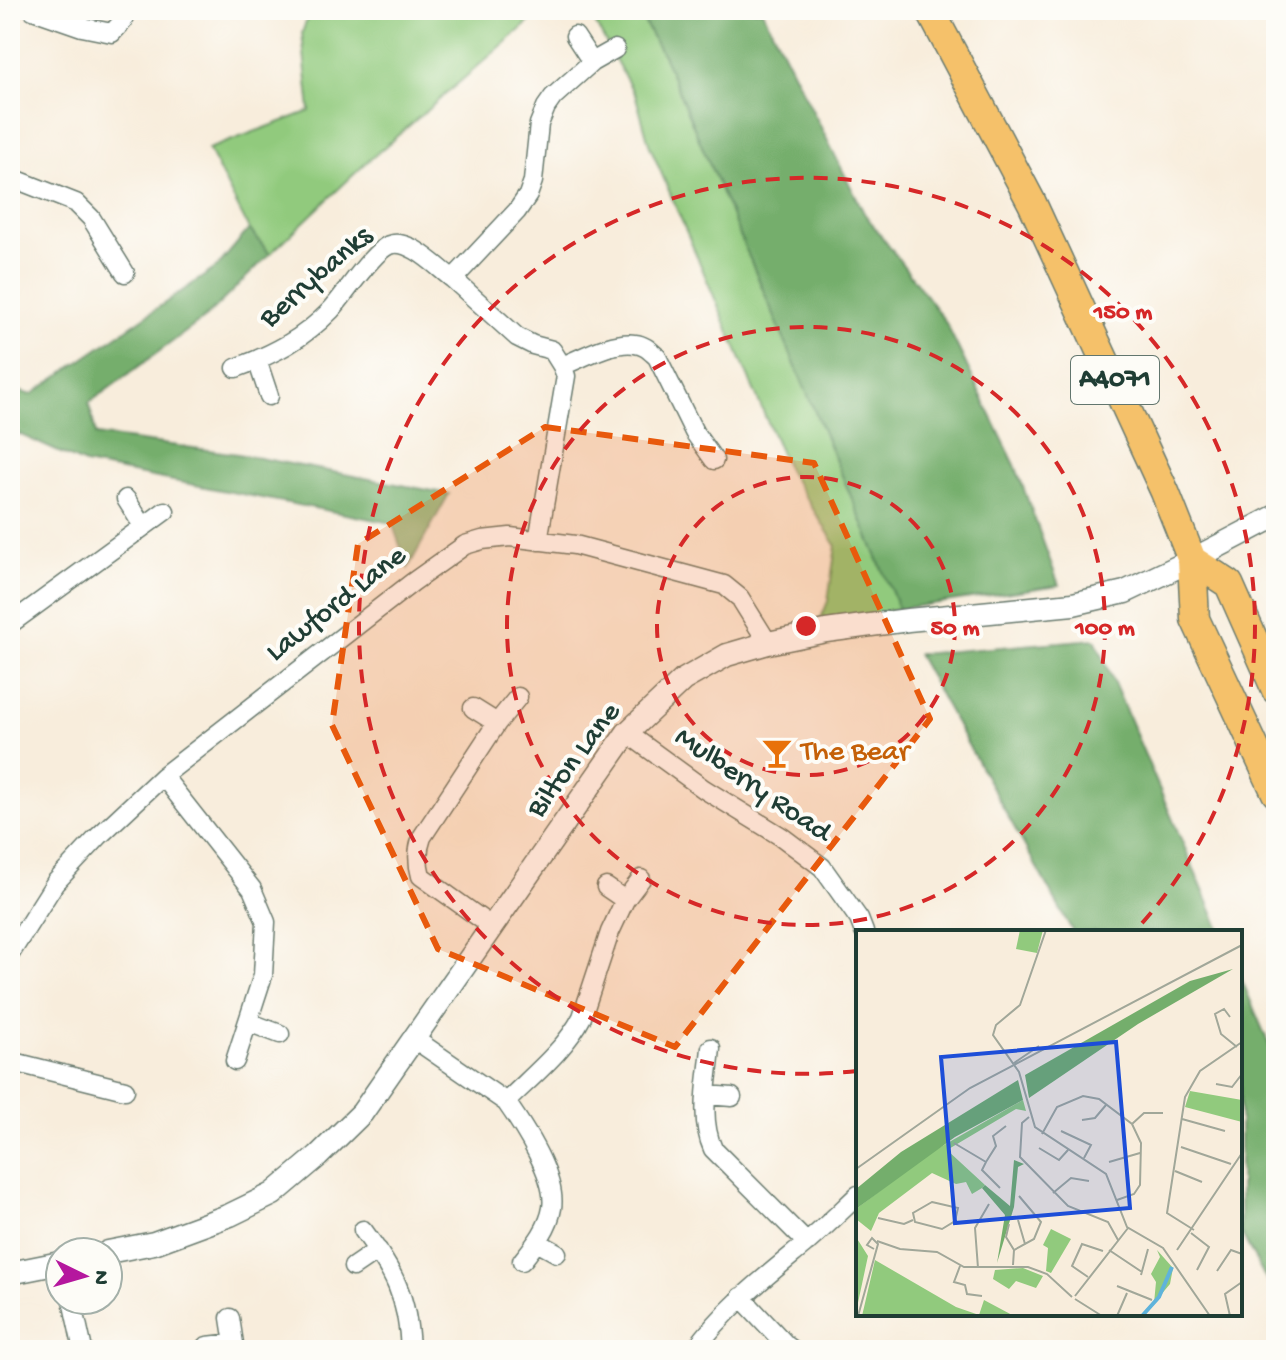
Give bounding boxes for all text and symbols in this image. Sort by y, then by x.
street label: Berrybanks [253,219,381,337]
text: 150 m [1093,299,1152,328]
road number: A4071 [1071,356,1159,404]
street label: Lawford Lane [260,539,415,671]
centre of rings [792,612,820,640]
text: 50 m [931,615,979,644]
text: 100 m [1074,615,1135,644]
street label: Bilton Lane [520,696,630,826]
street label: Mulberry Road [667,721,839,853]
bar icon: The Bear [760,736,794,770]
place label: The Bear [799,736,912,771]
inset map [856,930,1242,1316]
north arrow [44,1236,124,1316]
text: N [86,1269,114,1286]

